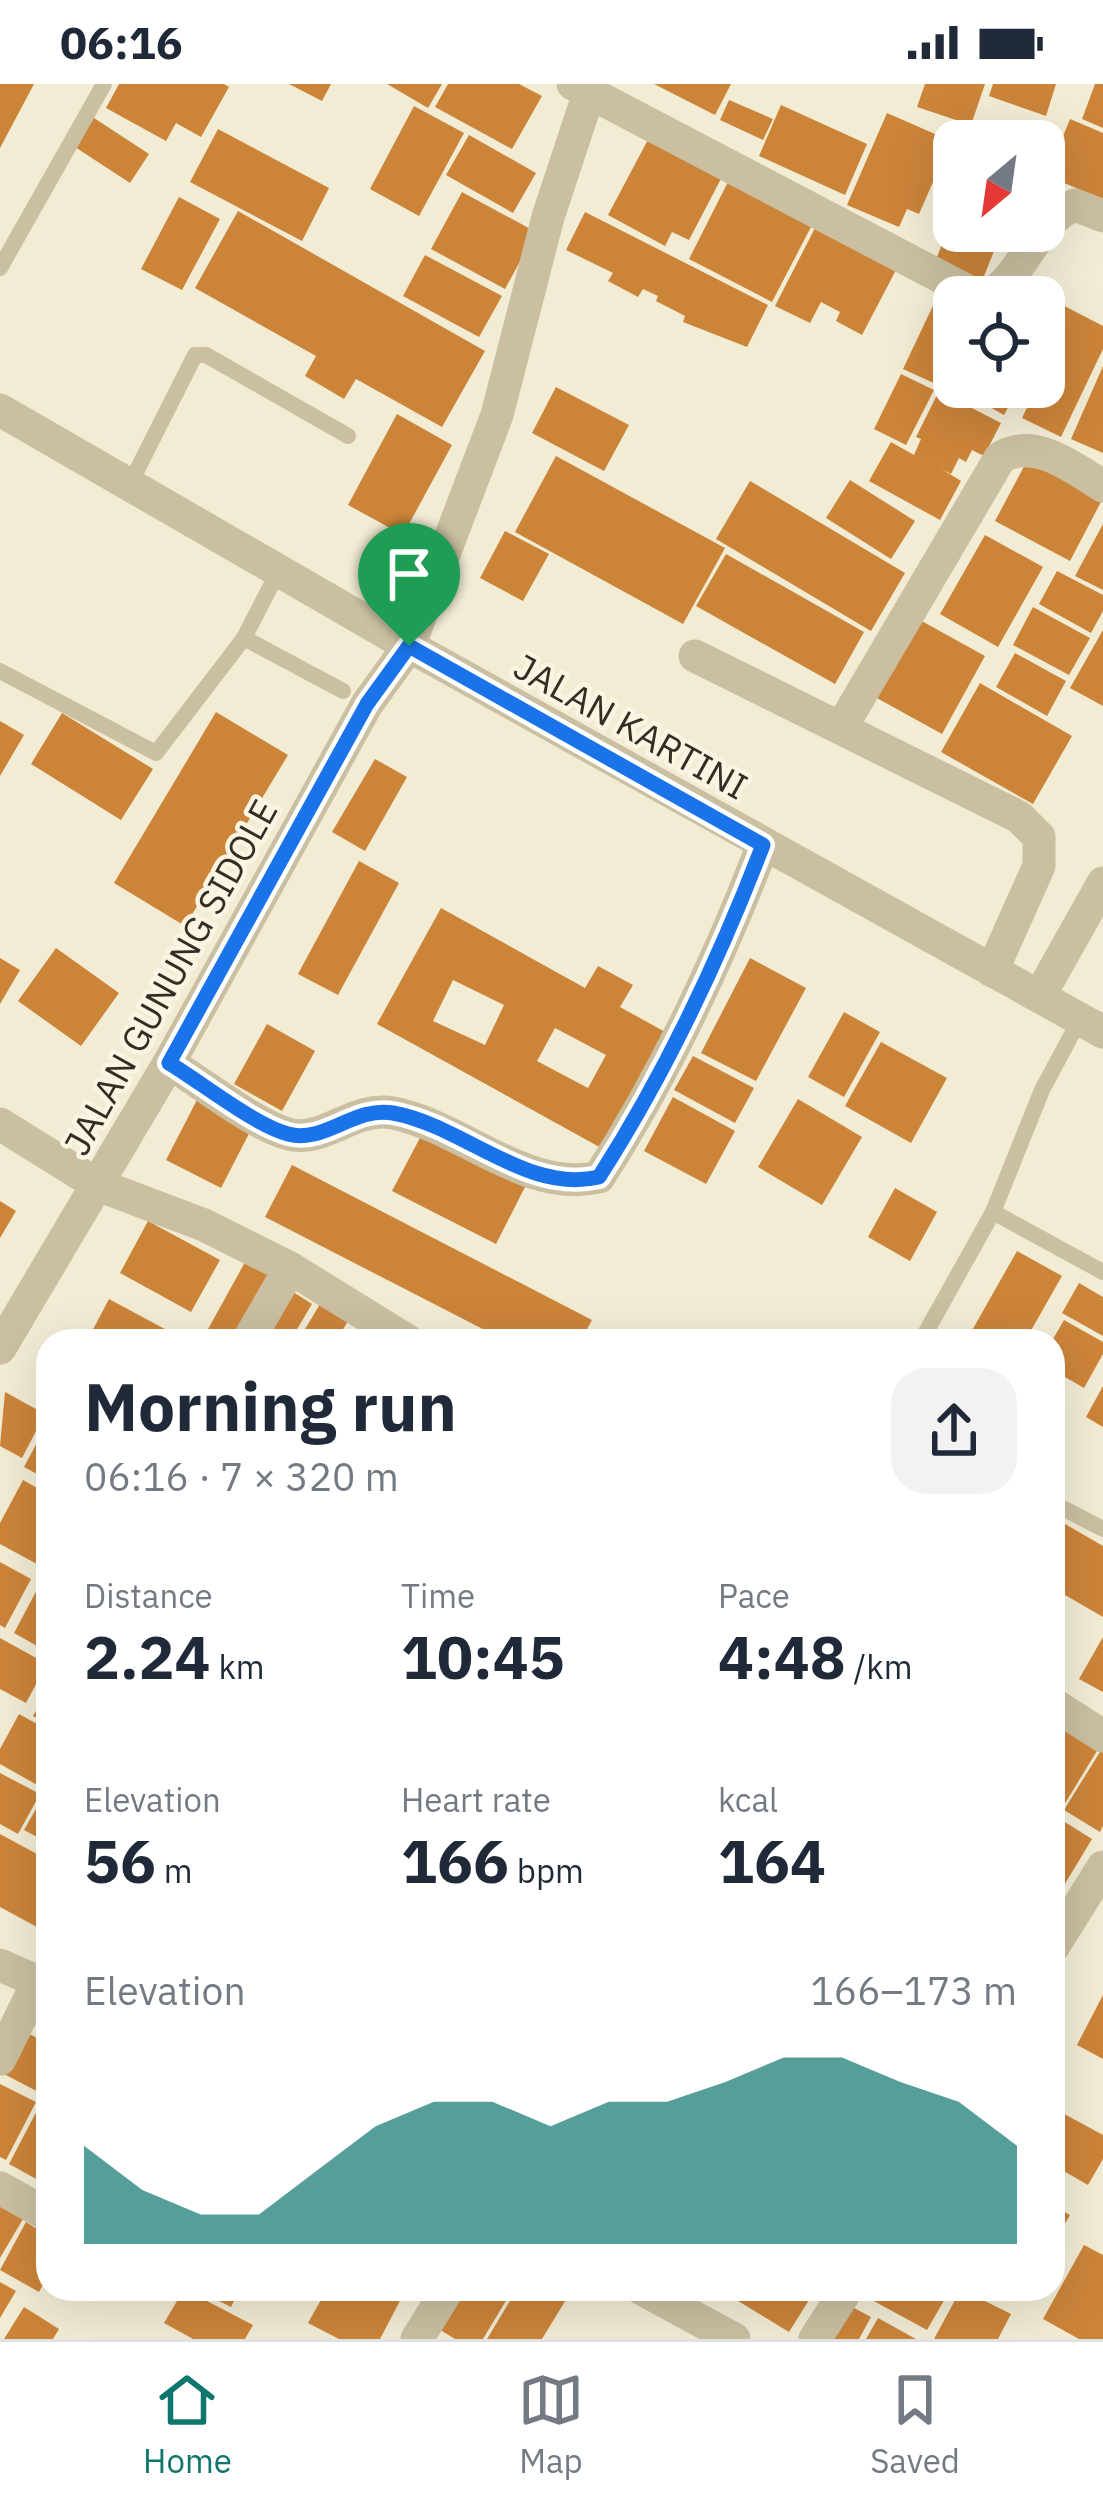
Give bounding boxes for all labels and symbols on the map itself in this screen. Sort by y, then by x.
north arrow [933,120,1065,252]
pin [358,523,460,646]
street label: JALAN KARTINI [506,643,756,809]
street label: JALAN GUNUNG SIDOLE [53,791,287,1163]

